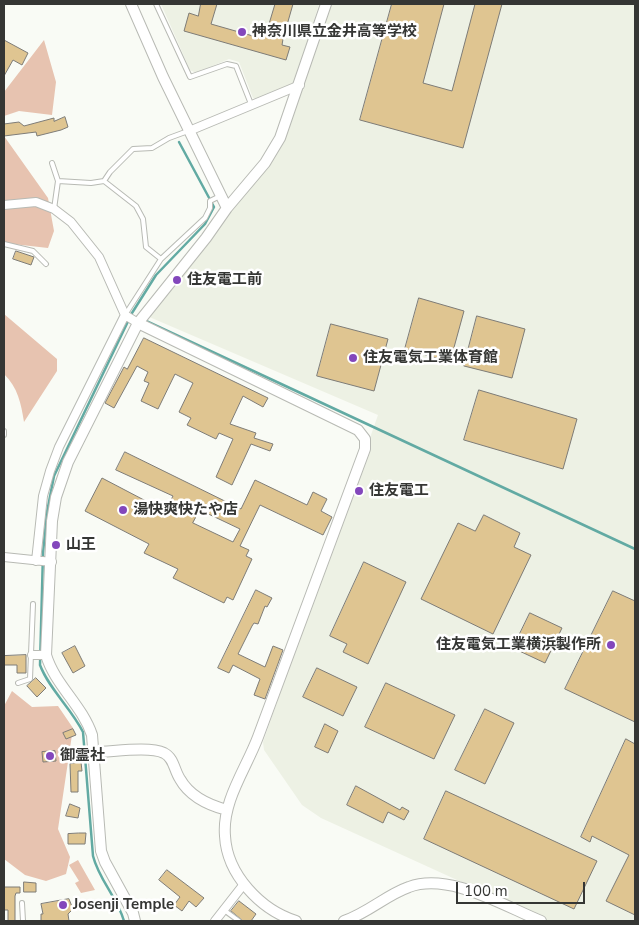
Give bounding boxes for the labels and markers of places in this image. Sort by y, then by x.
place label: 神奈川県立金井高等学校 [252,23,417,41]
marker: 神奈川県立金井高等学校 [236,26,248,38]
place label: 住友電工前 [187,271,262,289]
marker: 住友電工前 [171,274,183,286]
place label: 住友電気工業体育館 [363,349,498,367]
marker: 住友電気工業体育館 [347,352,359,364]
place label: 住友電工 [369,482,429,500]
marker: 住友電工 [353,485,365,497]
place label: 湯快爽快たや店 [133,501,238,519]
marker: 湯快爽快たや店 [117,504,129,516]
place label: 山王 [66,536,96,554]
marker: 山王 [50,539,62,551]
place label: 住友電気工業横浜製作所 [436,636,601,654]
marker: 住友電気工業横浜製作所 [605,639,617,651]
place label: 御霊社 [60,747,105,765]
marker: 御霊社 [44,750,56,762]
place label: Josenji Temple [73,896,174,914]
marker: Josenji Temple [57,899,69,911]

